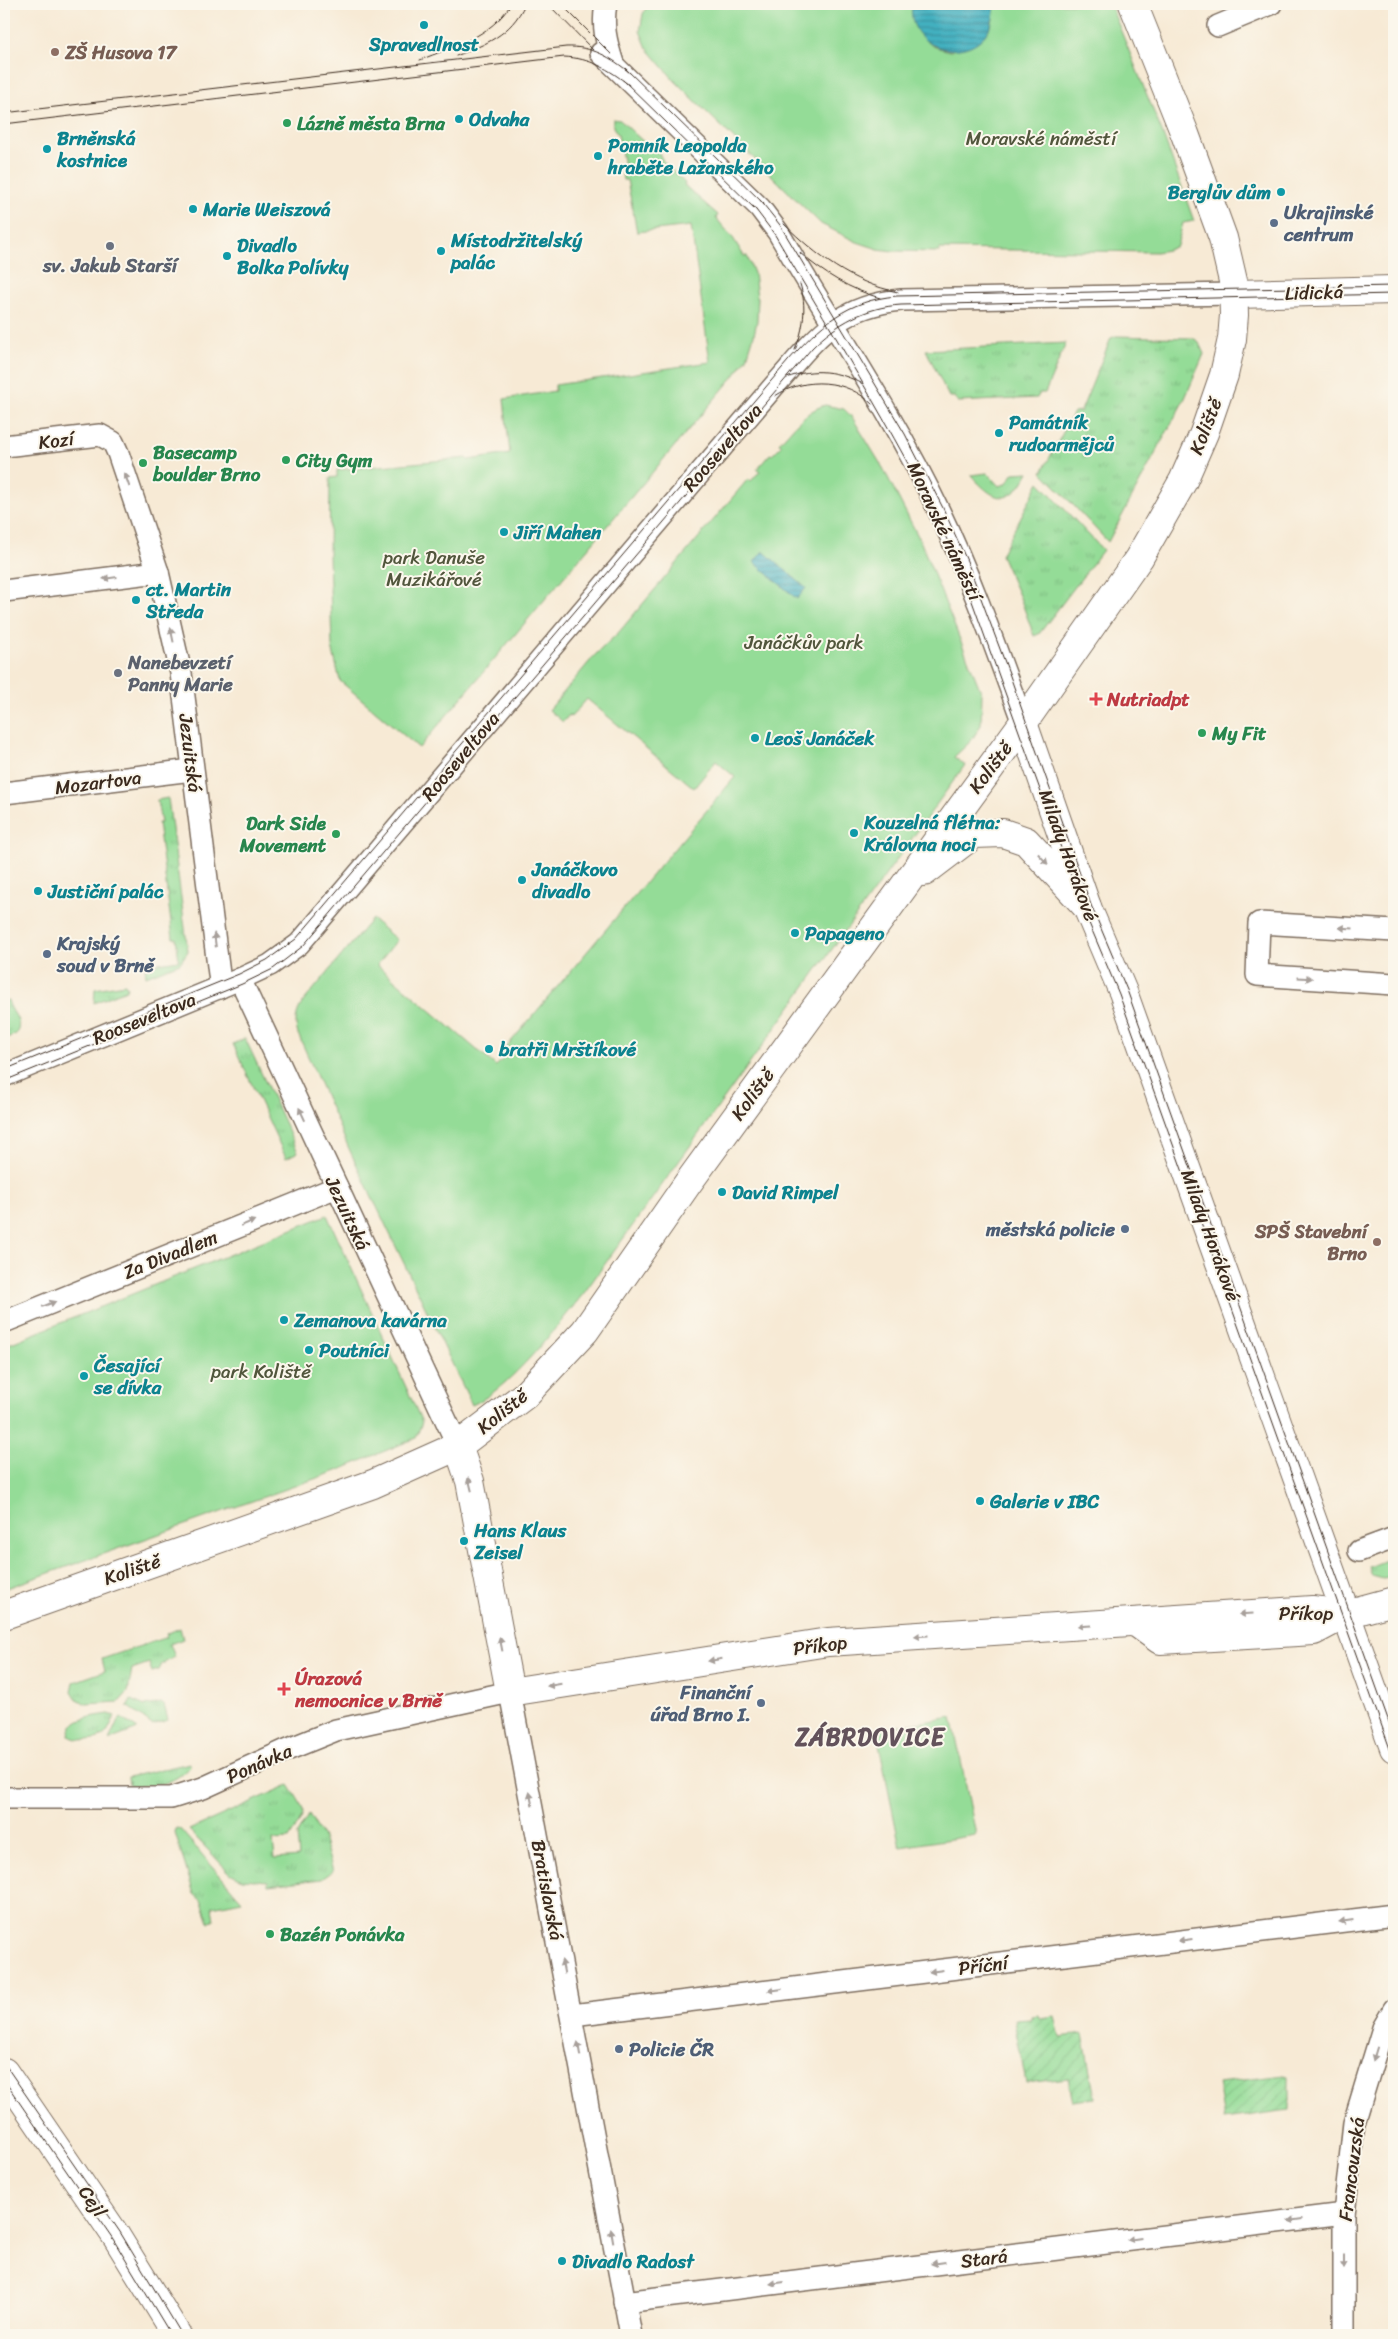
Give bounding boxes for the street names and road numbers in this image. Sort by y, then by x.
street label: Lidická [1284,275,1344,310]
street label: Koliště [1180,392,1232,459]
street label: Rooseveltova [674,395,771,499]
street label: Kozí [36,422,78,459]
street label: Moravské náměstí [898,456,992,609]
street label: Rooseveltova [413,704,508,809]
street label: Jezuitská [169,711,212,795]
street label: Koliště [960,733,1022,801]
street label: Mozartova [53,761,144,804]
street label: Milady Horákové [1029,784,1108,926]
street label: Rooseveltova [87,983,201,1054]
street label: Koliště [722,1060,784,1128]
street label: Milady Horákové [1171,1164,1250,1306]
street label: Jezuitská [316,1170,379,1256]
street label: Za Divadlem [118,1220,223,1288]
street label: Koliště [469,1379,536,1443]
street label: Koliště [99,1544,166,1595]
street label: Příkop [1279,1597,1333,1630]
street label: Příkop [791,1626,849,1665]
street label: Ponávka [221,1734,298,1793]
street label: Bratislavská [522,1837,574,1944]
street label: Příční [956,1946,1012,1985]
street label: Francouzská [1329,2115,1374,2223]
street label: Cejl [70,2178,116,2225]
street label: Stará [959,2239,1010,2278]

